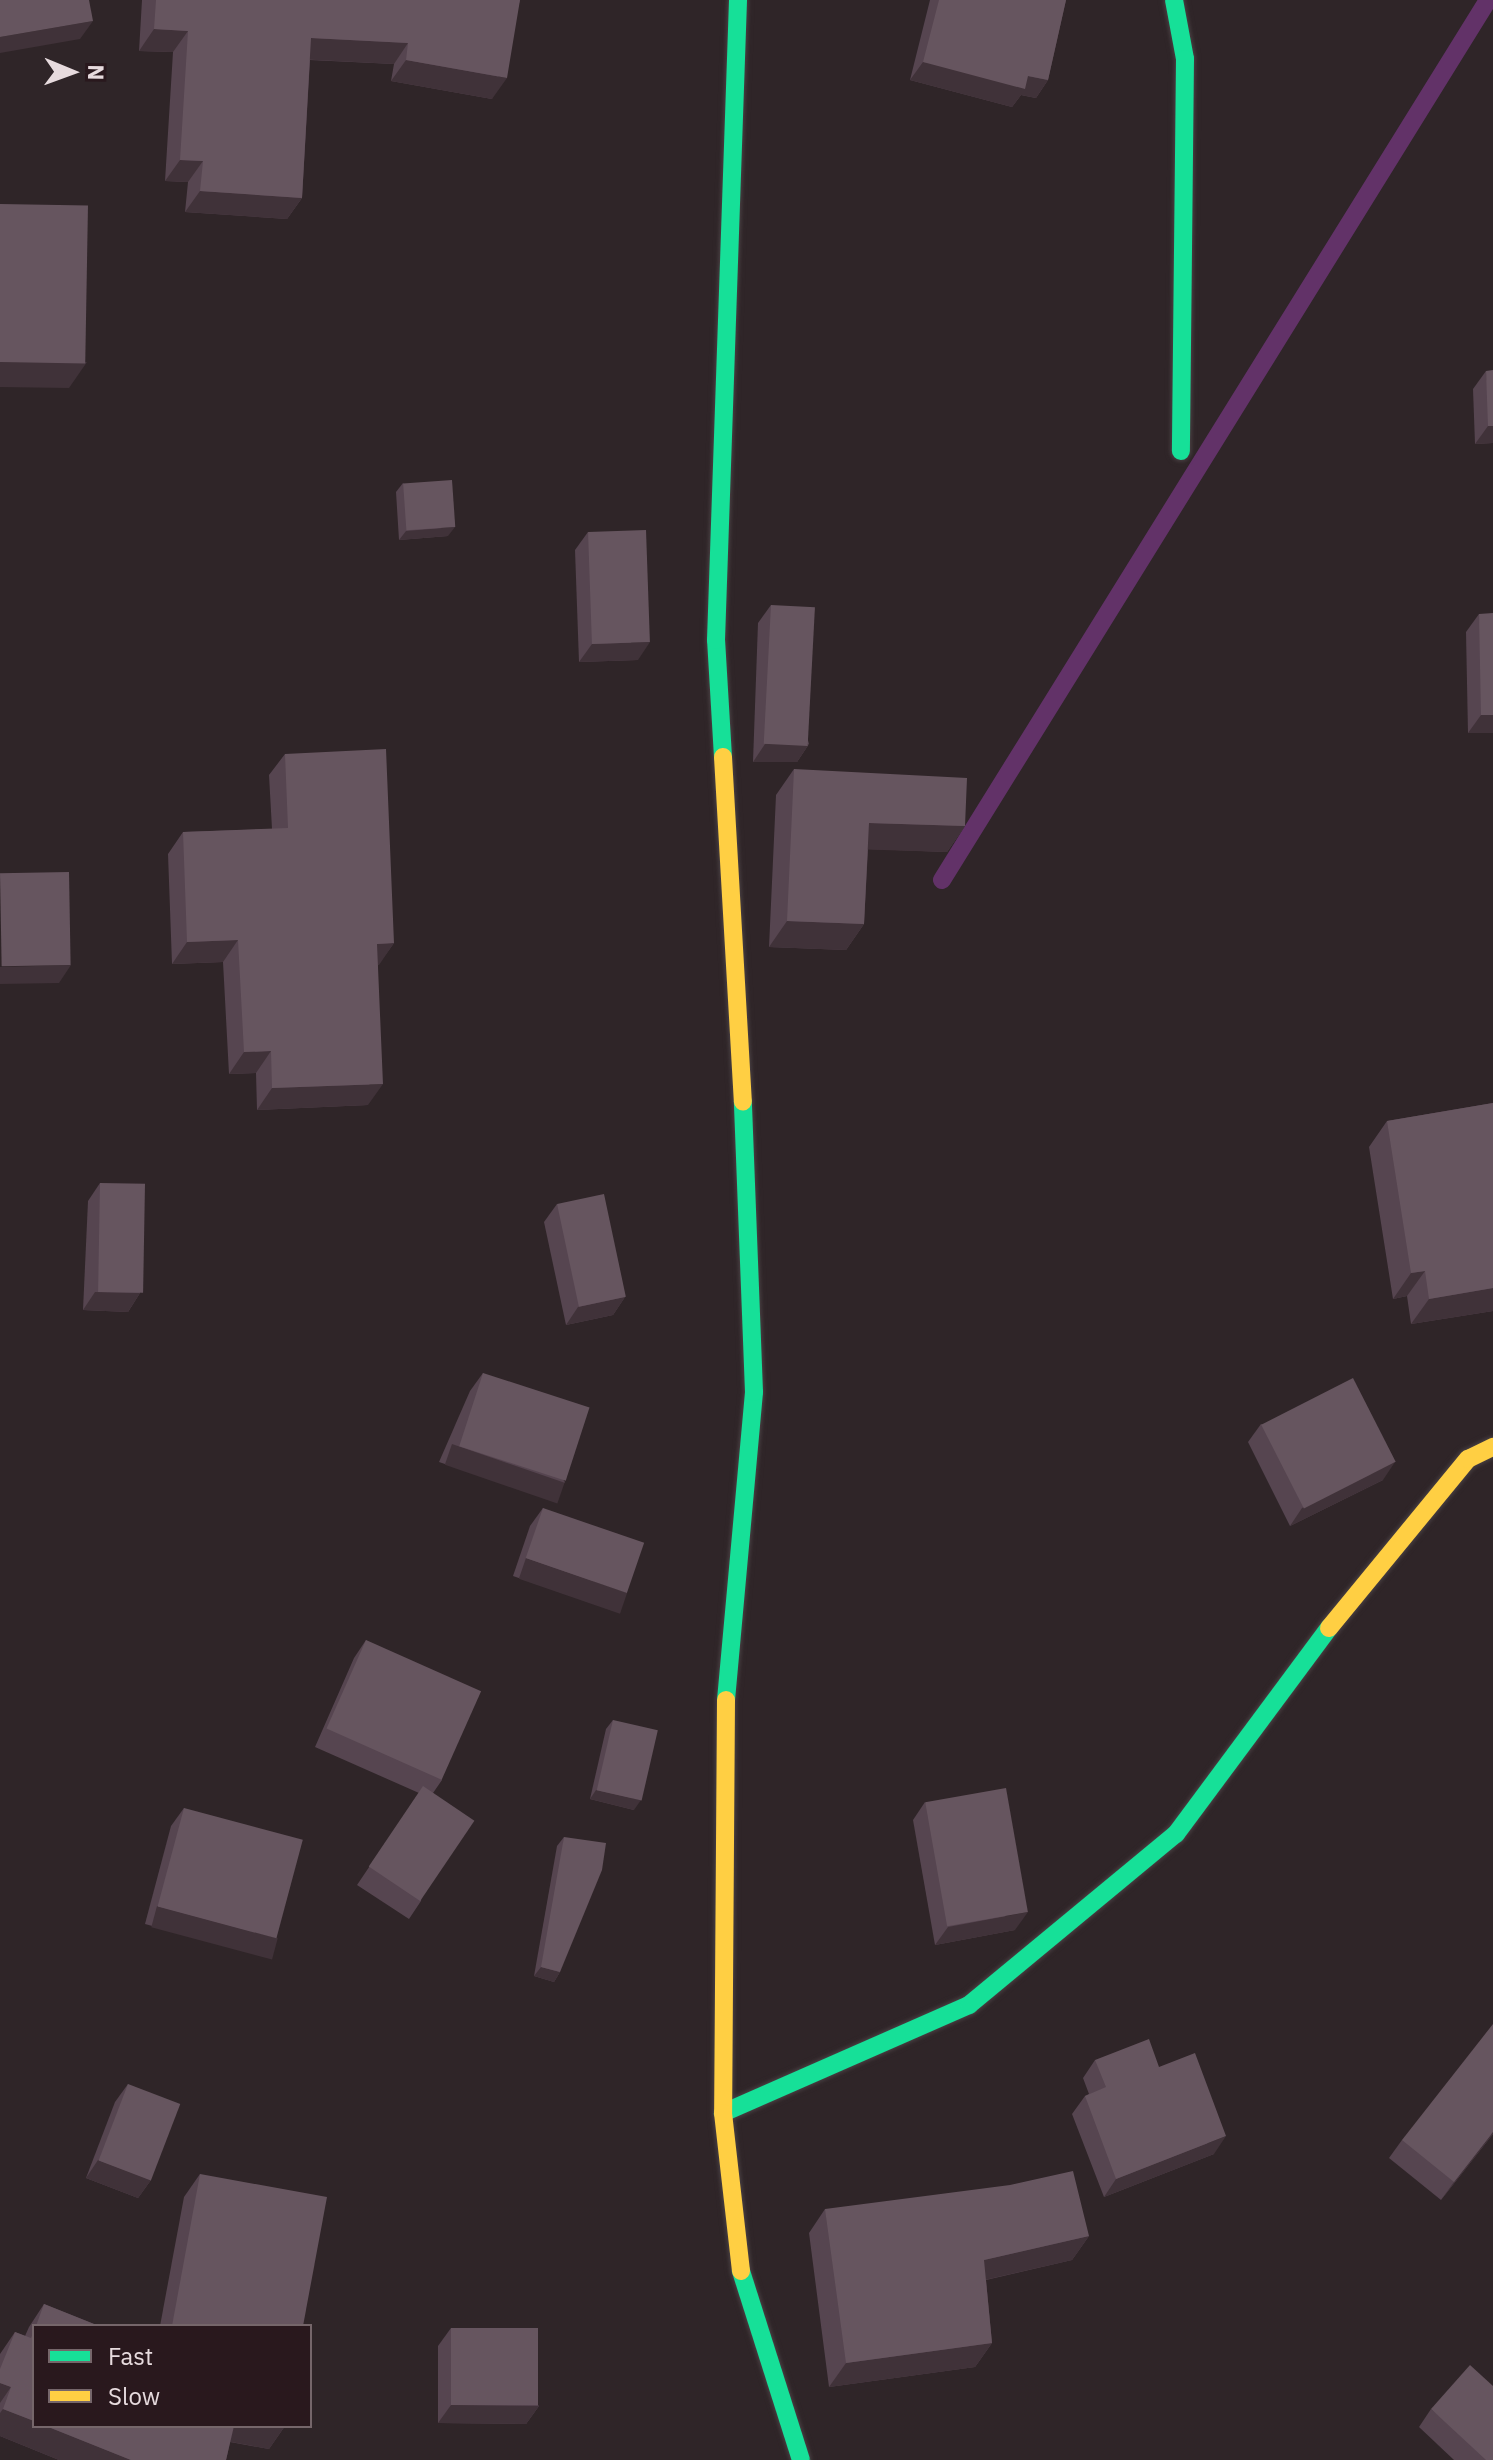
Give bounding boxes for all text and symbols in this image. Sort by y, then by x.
north arrow [32,32,112,112]
text: N [82,64,111,81]
legend [32,2324,312,2428]
text: Fast [108,2340,153,2372]
text: Slow [108,2380,160,2412]

